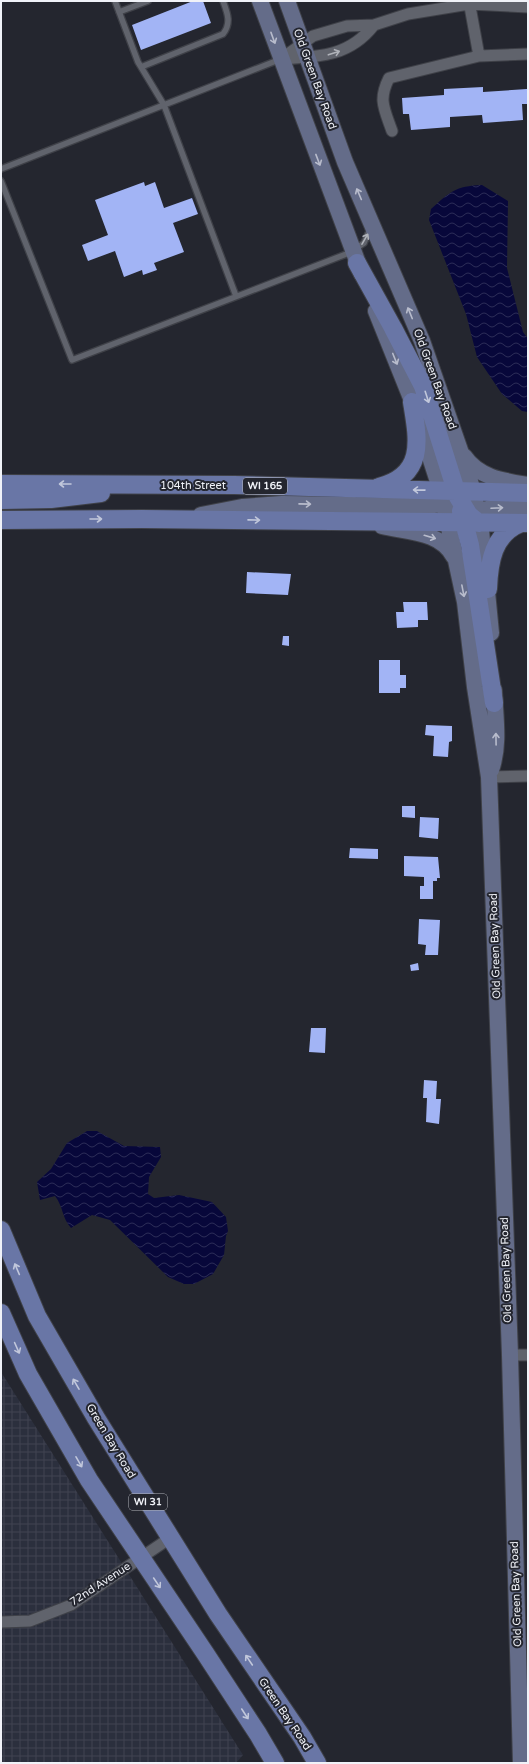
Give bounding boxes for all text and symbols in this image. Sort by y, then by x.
street label: Old Green Bay Road [291,27,339,131]
one-way arrow [270,31,278,43]
one-way arrow [327,49,339,57]
one-way arrow [315,153,323,165]
one-way arrow [355,188,362,200]
one-way arrow [362,233,370,245]
one-way arrow [406,308,414,320]
street label: Old Green Bay Road [411,327,459,431]
one-way arrow [392,353,400,365]
one-way arrow [424,390,431,403]
road number: WI 165 [243,478,287,494]
street label: 104th Street [160,479,226,492]
one-way arrow [59,480,72,488]
one-way arrow [413,486,426,494]
one-way arrow [298,500,311,508]
one-way arrow [490,504,503,512]
one-way arrow [89,515,102,523]
one-way arrow [247,516,260,524]
one-way arrow [423,534,436,541]
one-way arrow [459,584,467,597]
one-way arrow [492,733,499,746]
street label: Old Green Bay Road [487,893,503,999]
street label: Old Green Bay Road [498,1217,514,1323]
one-way arrow [13,1263,20,1275]
one-way arrow [14,1342,21,1354]
one-way arrow [72,1378,80,1390]
street label: Green Bay Road [84,1401,138,1481]
one-way arrow [76,1456,84,1468]
road number: WI 31 [129,1494,167,1510]
street label: Old Green Bay Road [508,1541,524,1647]
street label: 72nd Avenue [67,1560,133,1608]
one-way arrow [154,1577,162,1589]
one-way arrow [245,1655,253,1666]
street label: Green Bay Road [256,1675,314,1753]
one-way arrow [241,1709,249,1720]

